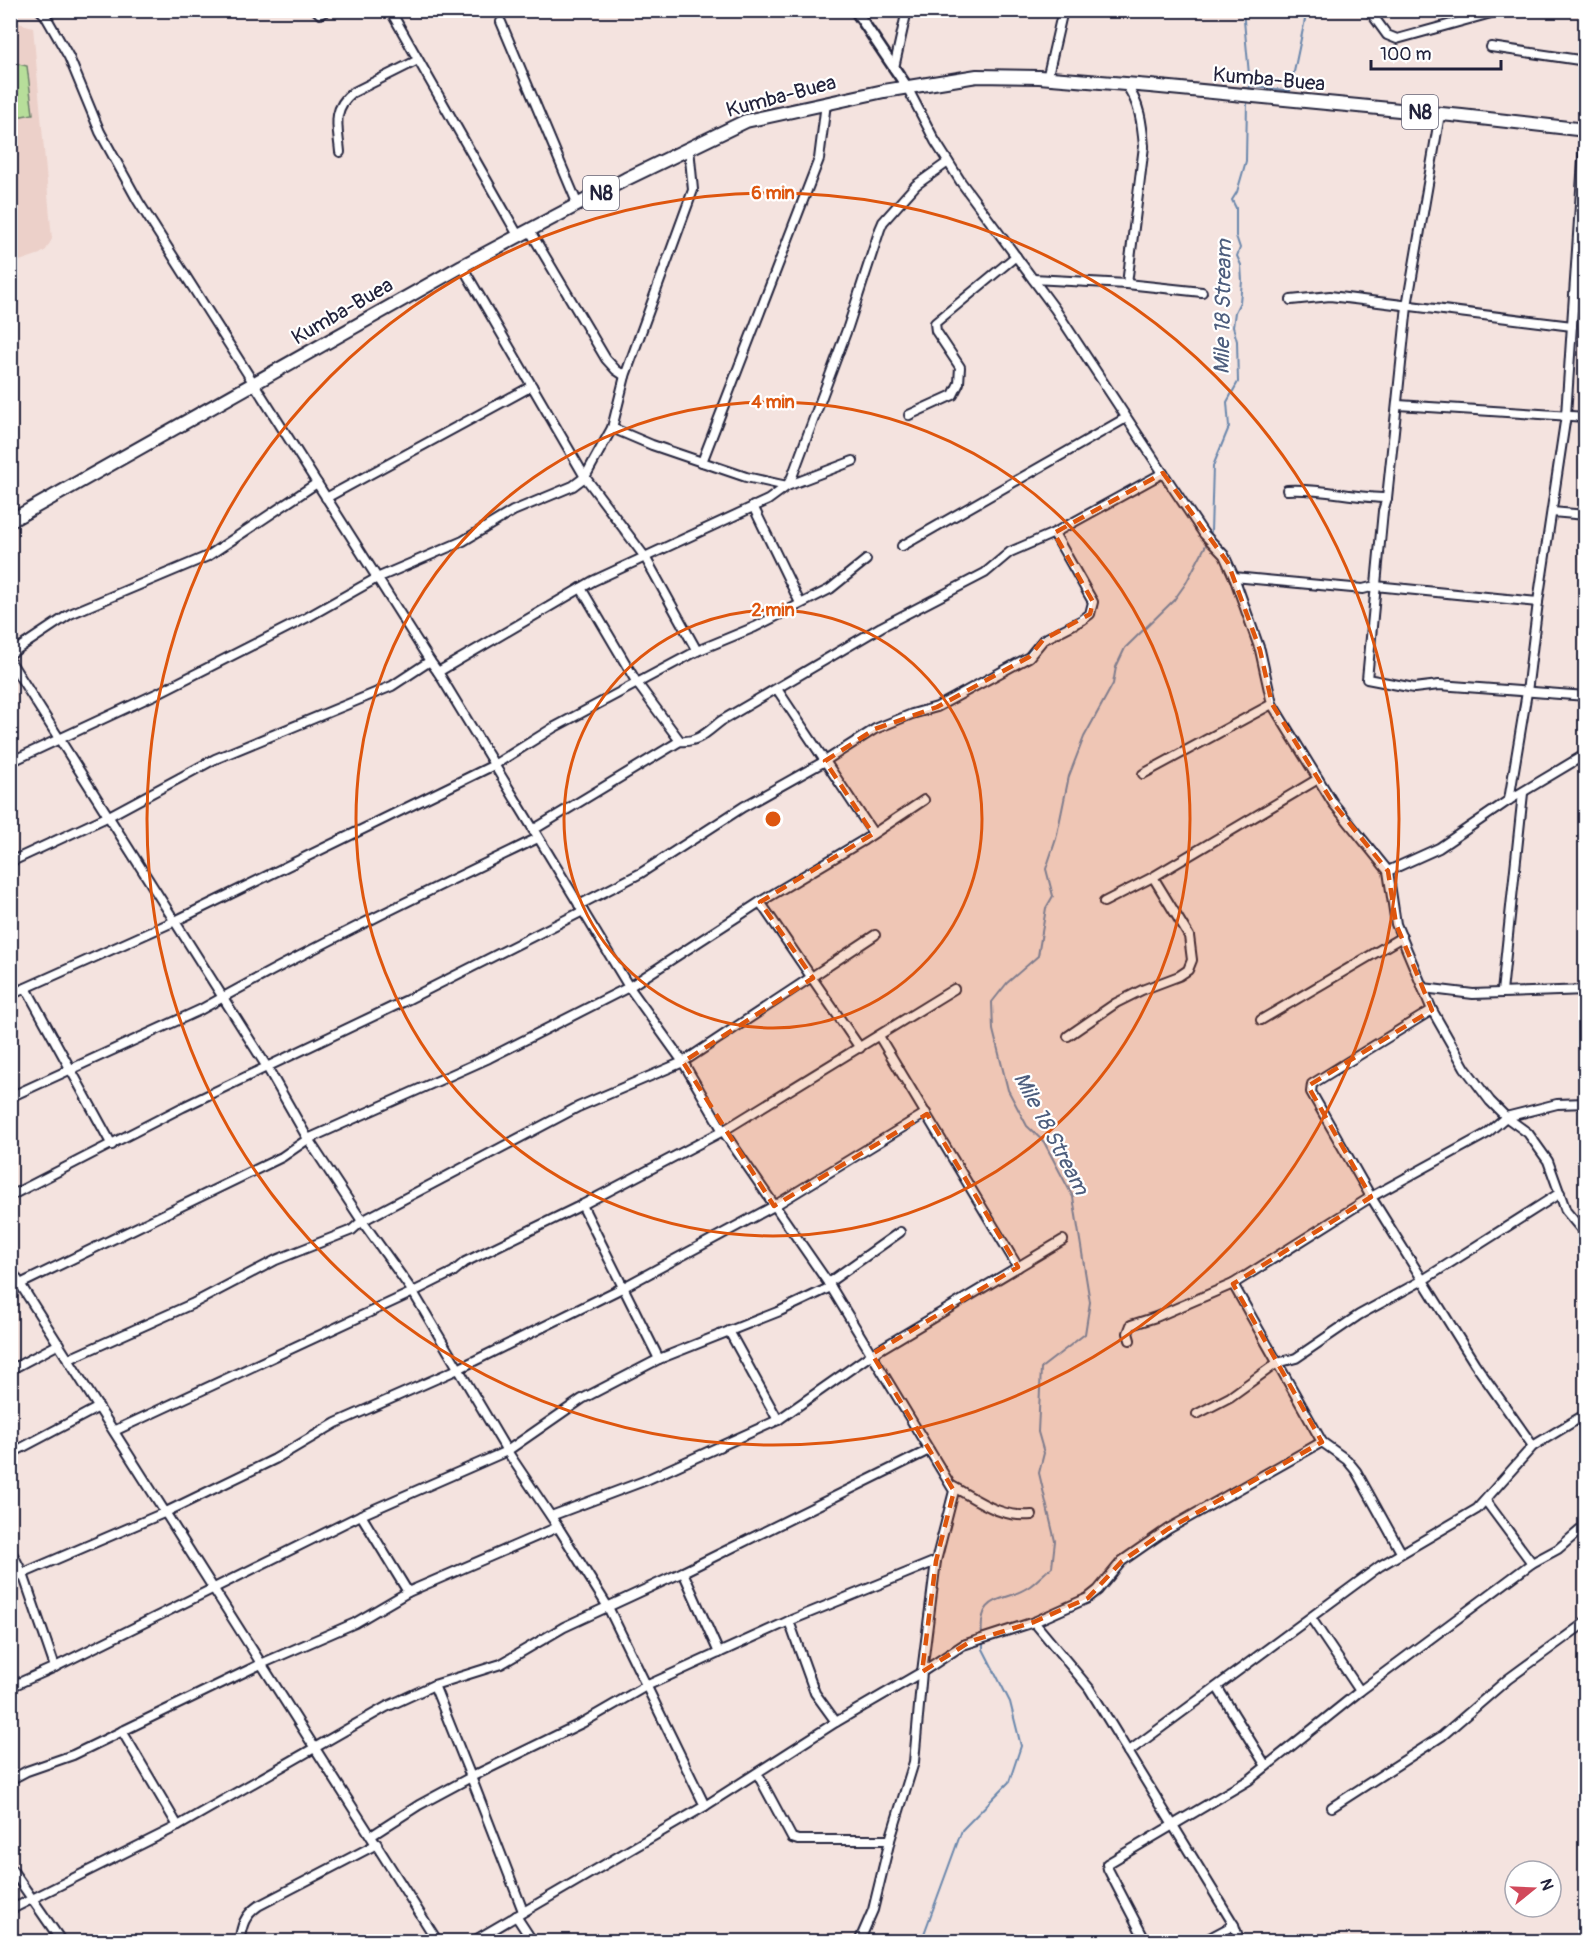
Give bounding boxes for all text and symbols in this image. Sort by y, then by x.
scale bar [1371,33,1502,71]
text: 100 m [1380,43,1432,66]
street label: Kumba-Buea [1212,61,1326,98]
street label: Kumba-Buea [723,69,839,124]
road number: N8 [1402,95,1438,129]
road number: N8 [583,176,619,210]
text: 6 min [751,182,795,205]
water label: Mile 18 Stream [1208,238,1238,375]
street label: Kumba-Buea [287,272,398,351]
text: 4 min [751,391,795,414]
text: 2 min [751,599,795,622]
centre of rings [763,809,783,829]
water label: Mile 18 Stream [1007,1067,1096,1201]
north arrow [1503,1859,1563,1919]
text: N [1535,1876,1558,1893]

